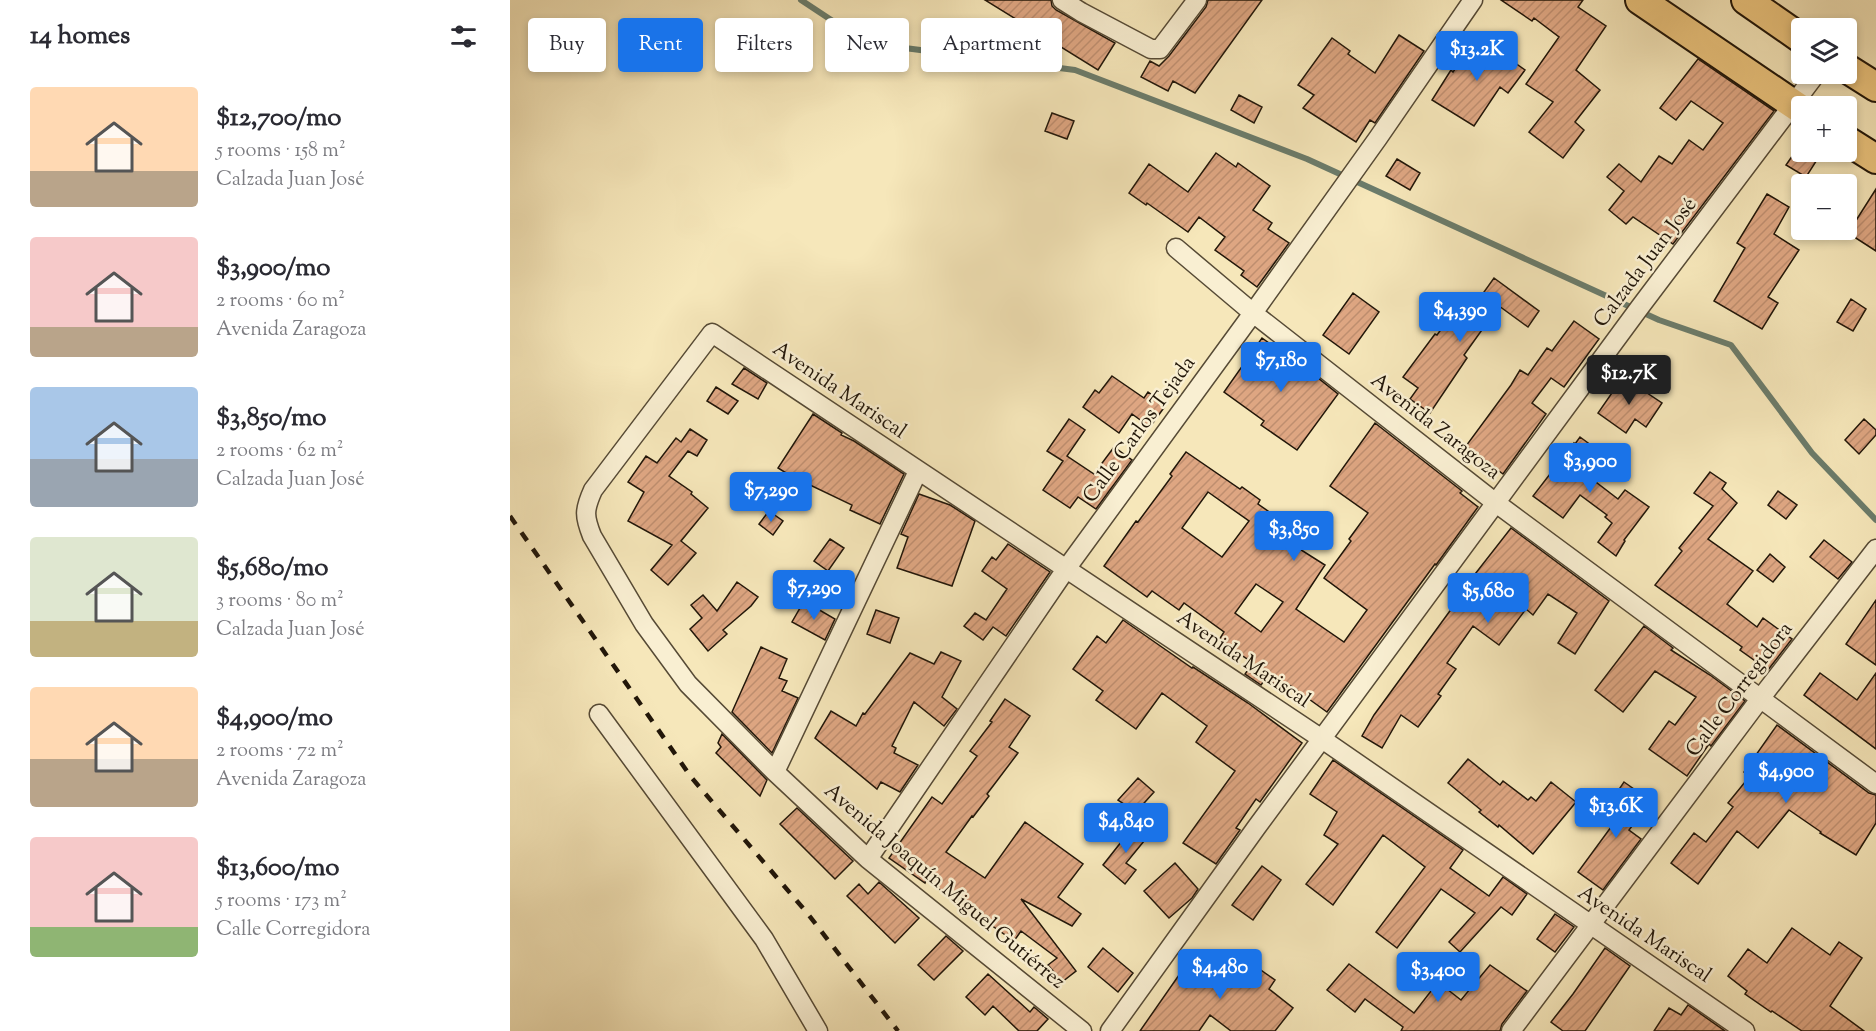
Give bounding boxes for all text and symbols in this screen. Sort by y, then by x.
text: 14 homes [30,18,130,55]
chip: Buy [528,18,606,72]
chip: Rent [618,18,703,72]
chip: Filters [715,18,813,72]
chip: New [825,18,909,72]
chip: Apartment [921,18,1062,72]
map controls [1791,18,1857,240]
button: layers [1791,18,1857,84]
icon: filters [447,20,480,53]
pin: $13.2K [1428,31,1526,82]
text: $13.2K [1450,36,1504,65]
button: + [1791,96,1857,162]
text: $12,700/mo [216,100,341,137]
icon: home [78,111,150,183]
text: 5 rooms · 158 m² [216,137,346,166]
text: Calzada Juan José [216,166,364,195]
button: − [1791,174,1857,240]
street label: Calzada Juan José [1587,192,1705,334]
text: $3,900/mo [216,250,330,287]
icon: home [78,261,150,333]
text: 2 rooms · 60 m² [216,287,345,316]
pin: $4,390 [1411,292,1509,343]
text: $4,390 [1433,297,1487,326]
text: Avenida Zaragoza [216,316,367,345]
street label: Avenida Mariscal [766,335,912,447]
pin: $7,180 [1232,342,1330,393]
text: $7,180 [1255,347,1307,376]
street label: Calle Carlos Tejada [1076,350,1204,510]
pin: $12.7K [1580,355,1678,406]
text: $12.7K [1601,360,1657,389]
street label: Avenida Zaragoza [1363,367,1507,488]
text: $3,850/mo [216,400,326,437]
icon: home [78,411,150,483]
text: 2 rooms · 62 m² [216,437,344,466]
pin: $3,900 [1541,443,1639,494]
text: $3,900 [1563,448,1617,477]
text: Calzada Juan José [216,466,364,495]
pin: $7,290 [722,472,820,523]
text: $7,290 [744,477,798,506]
pin: $3,850 [1245,511,1343,562]
text: $3,850 [1268,516,1320,545]
text: $5,680/mo [216,550,328,587]
icon: home [78,561,150,633]
pin: $7,290 [765,570,863,621]
pin: $5,680 [1439,573,1537,624]
text: $7,290 [787,575,841,604]
text: $5,680 [1462,578,1514,607]
text: 3 rooms · 80 m² [216,587,344,616]
street label: Avenida Mariscal [1170,604,1316,716]
text: Calzada Juan José [216,616,364,645]
street label: Calle Corregidora [1679,616,1801,764]
text: $4,900/mo [216,700,333,737]
icon: home [78,711,150,783]
text: 2 rooms · 72 m² [216,737,344,766]
pin: $4,900 [1737,753,1835,804]
text: $4,900 [1758,758,1814,787]
text: Avenida Zaragoza [216,766,367,795]
street label: Avenida Joaquín Miguel Gutiérrez [817,777,1071,997]
pin: $13.6K [1567,788,1665,839]
text: $13.6K [1589,793,1643,822]
pin: $4,840 [1077,803,1175,854]
text: $4,840 [1098,808,1154,837]
text: $13,600/mo [216,850,340,887]
icon: home [78,861,150,933]
street label: Avenida Mariscal [1571,879,1717,991]
text: 5 rooms · 173 m² [216,887,347,916]
text: Calle Corregidora [216,916,371,945]
pin: $4,480 [1171,949,1269,1000]
pin: $3,400 [1389,952,1487,1003]
text: $4,480 [1192,954,1248,983]
text: $3,400 [1411,957,1465,986]

